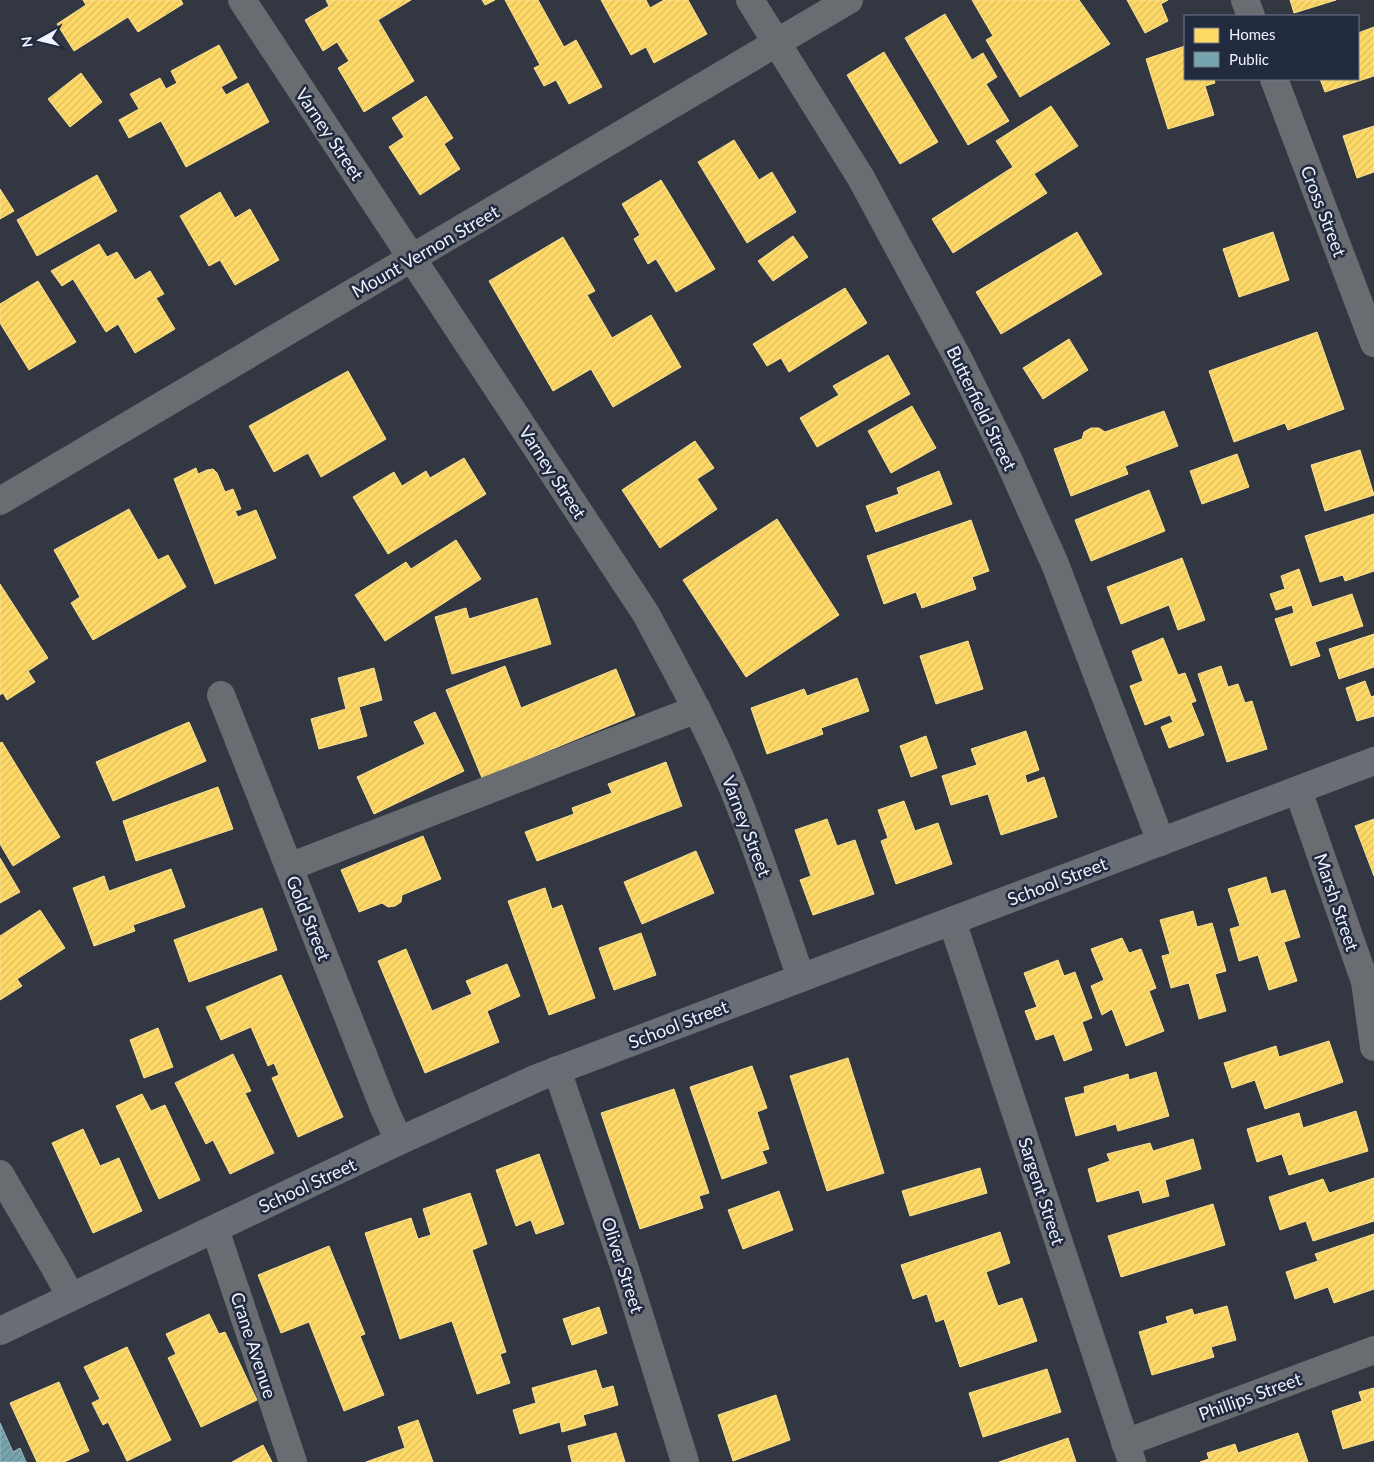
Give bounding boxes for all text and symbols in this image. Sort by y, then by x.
north arrow [15,15,65,65]
legend [1184,15,1359,80]
text: Homes [1229,25,1275,43]
text: N [17,35,36,48]
text: Public [1229,50,1269,68]
street label: Varney Street [291,84,369,185]
street label: Cross Street [1297,162,1352,260]
street label: Mount Vernon Street [348,200,503,302]
street label: Butterfield Street [942,342,1022,474]
street label: Varney Street [515,421,592,523]
street label: Varney Street [718,772,777,880]
street label: Marsh Street [1310,850,1364,954]
street label: School Street [1004,852,1110,910]
street label: Gold Street [282,872,336,964]
street label: School Street [625,995,731,1053]
street label: Sargent Street [1014,1134,1070,1248]
street label: School Street [255,1153,360,1217]
street label: Oliver Street [597,1214,649,1316]
street label: Crane Avenue [226,1289,282,1401]
street label: Phillips Street [1196,1367,1305,1425]

